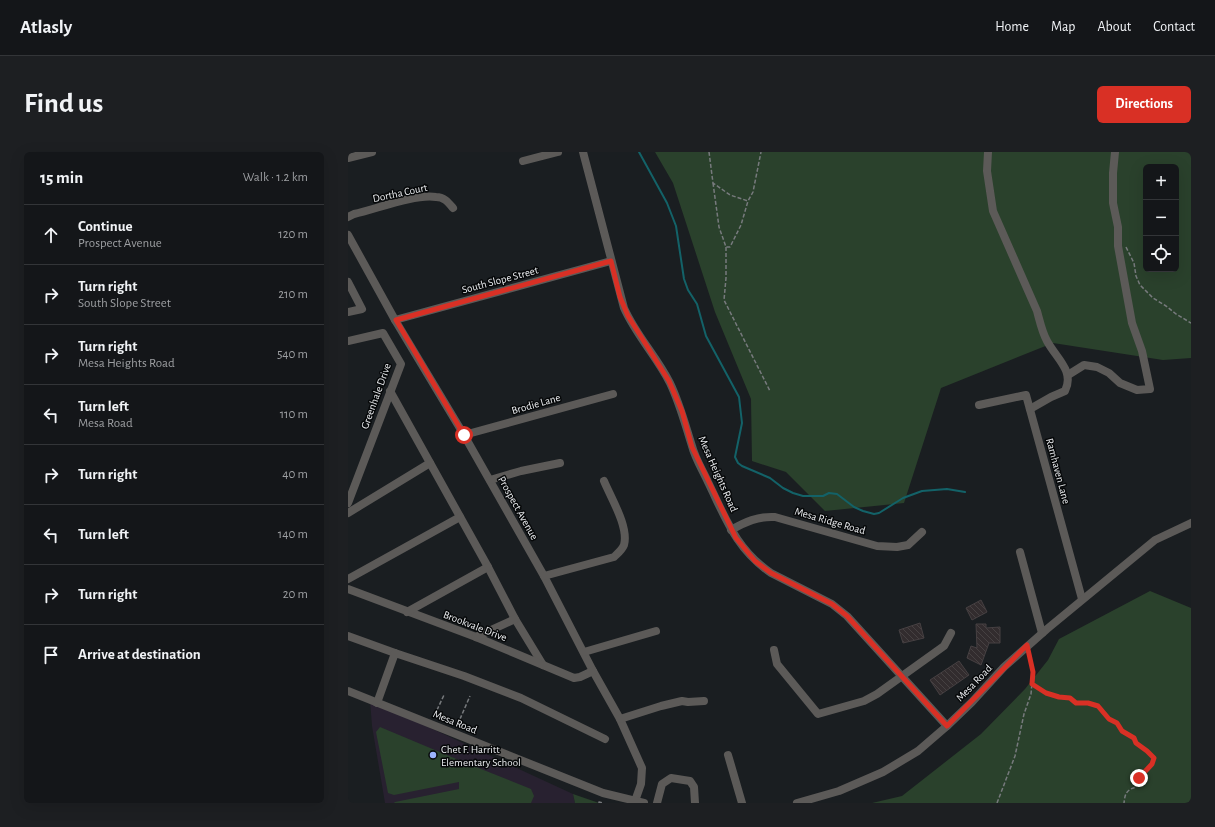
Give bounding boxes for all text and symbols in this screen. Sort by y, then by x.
text: Atlasly [20,18,72,37]
text: Home [995,20,1029,34]
text: Map [1051,20,1075,34]
text: About [1097,20,1131,34]
text: Contact [1153,20,1195,34]
button: Directions [1097,86,1191,123]
text: Find us [24,90,103,118]
map controls [1143,164,1179,272]
button: + [1143,164,1179,200]
text: 15 min [40,169,83,186]
text: Walk · 1.2 km [243,171,308,184]
street label: Dortha Court [372,182,429,204]
button: − [1143,200,1179,236]
text: Continue [78,219,133,234]
icon: ahead [40,224,62,246]
text: 120 m [278,228,308,241]
button: locate [1143,236,1179,272]
text: Prospect Avenue [78,237,162,250]
street label: South Slope Street [461,264,540,295]
text: Turn right [78,279,137,294]
icon: right [40,284,62,306]
text: 210 m [278,288,308,301]
text: South Slope Street [78,297,171,310]
text: Turn right [78,339,137,354]
icon: right [40,344,62,366]
text: 540 m [277,348,308,361]
text: Mesa Heights Road [78,357,175,370]
street label: Greenhale Drive [359,362,393,430]
street label: Brodie Lane [510,392,562,416]
text: Turn left [78,399,129,414]
icon: left [40,404,62,426]
text: 110 m [280,408,308,421]
text: Mesa Road [78,417,133,430]
route start [455,426,473,444]
street label: Mesa Heights Road [696,434,740,514]
street label: Ramhaven Lane [1044,437,1072,505]
icon: right [40,464,62,486]
text: Turn right [78,467,137,482]
text: 40 m [282,468,308,481]
street label: Prospect Avenue [496,474,540,542]
street label: Mesa Ridge Road [793,506,867,536]
icon: left [40,524,62,546]
text: Turn left [78,527,129,542]
text: 140 m [278,528,308,541]
icon: right [40,584,62,606]
text: Turn right [78,587,137,602]
text: 20 m [283,588,308,601]
street label: Brookvale Drive [442,609,508,643]
icon: arrive [40,644,62,666]
text: Arrive at destination [78,647,201,662]
street label: Mesa Road [954,662,994,704]
street label: Mesa Road [431,708,479,736]
place label: Chet F. Harritt Elementary School [441,744,521,768]
marker: Chet F. Harritt Elementary School [428,750,438,760]
route end [1130,769,1148,787]

